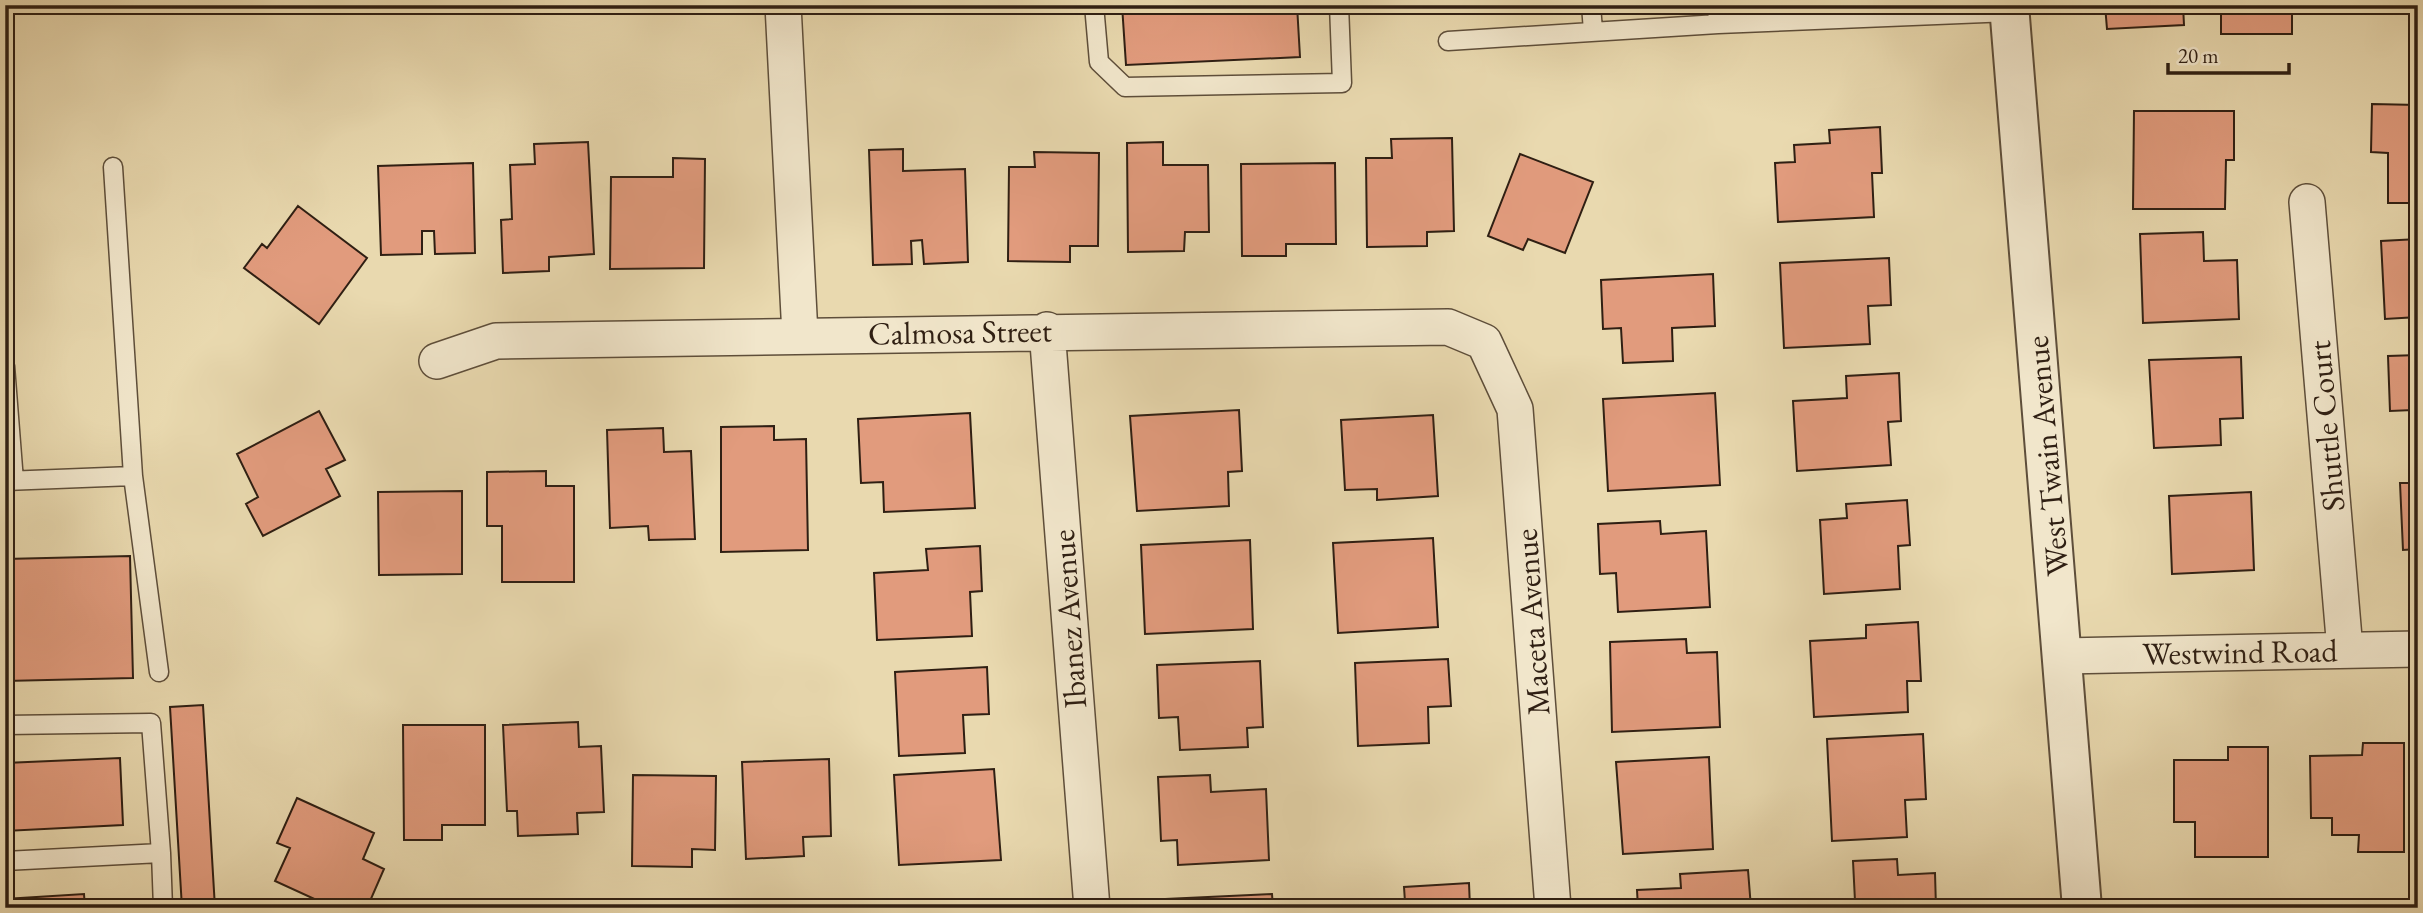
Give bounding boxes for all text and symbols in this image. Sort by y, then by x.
scale bar [2168,32,2288,76]
text: 20 m [2178,42,2219,69]
street label: Calmosa Street [868,309,1052,355]
street label: West Twain Avenue [2016,334,2078,578]
street label: Shuttle Court [2298,339,2354,513]
street label: Maceta Avenue [1505,527,1559,717]
street label: Ibanez Avenue [1042,528,1096,710]
street label: Westwind Road [2142,629,2339,675]

